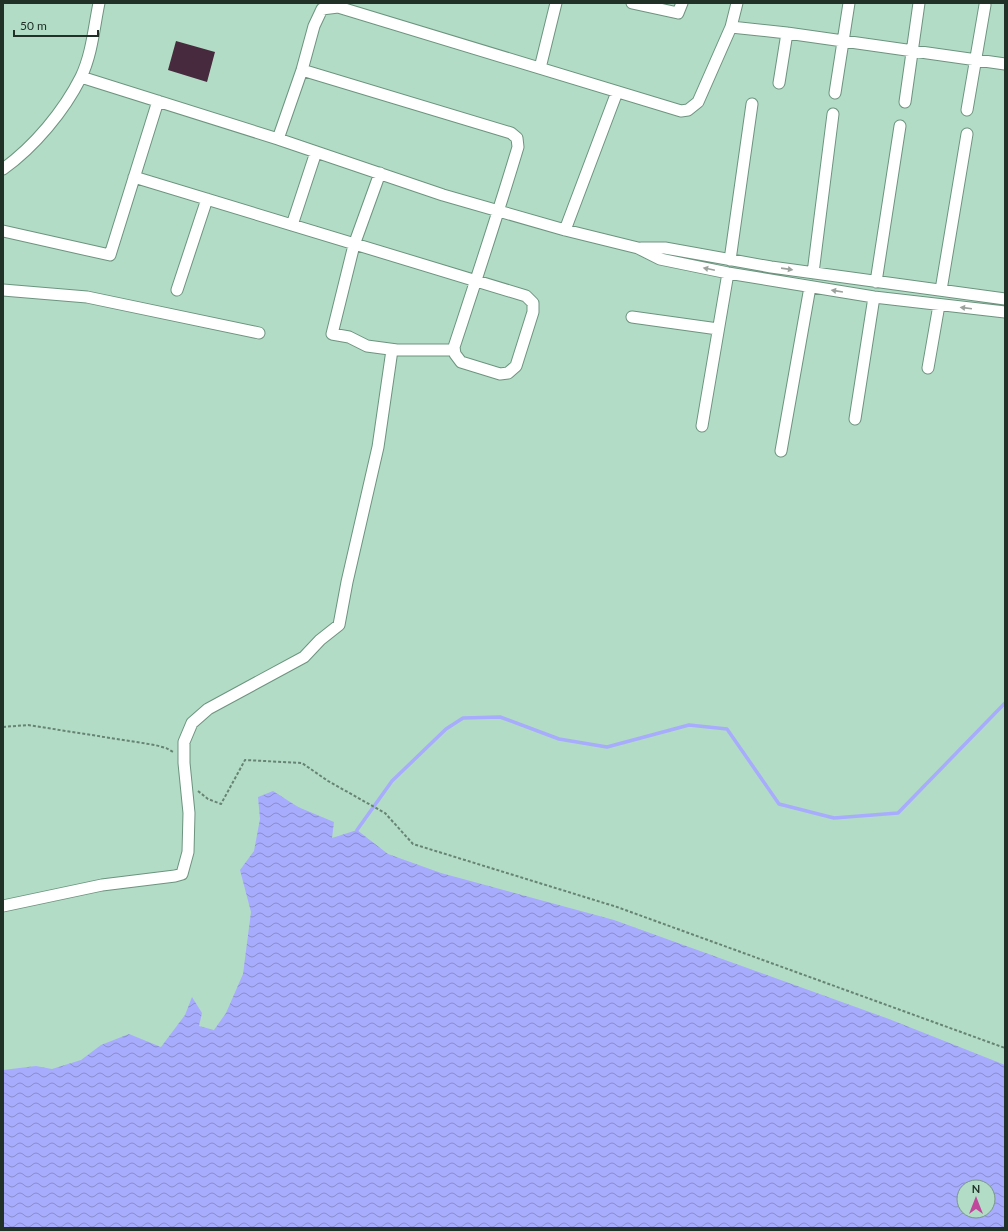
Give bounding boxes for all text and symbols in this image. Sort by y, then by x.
scale bar [14,12,98,38]
text: 50 m [20,18,47,33]
one-way arrow [703,266,715,272]
one-way arrow [781,266,793,273]
one-way arrow [831,288,843,294]
one-way arrow [960,305,972,311]
north arrow [956,1179,996,1219]
text: N [972,1182,980,1195]

